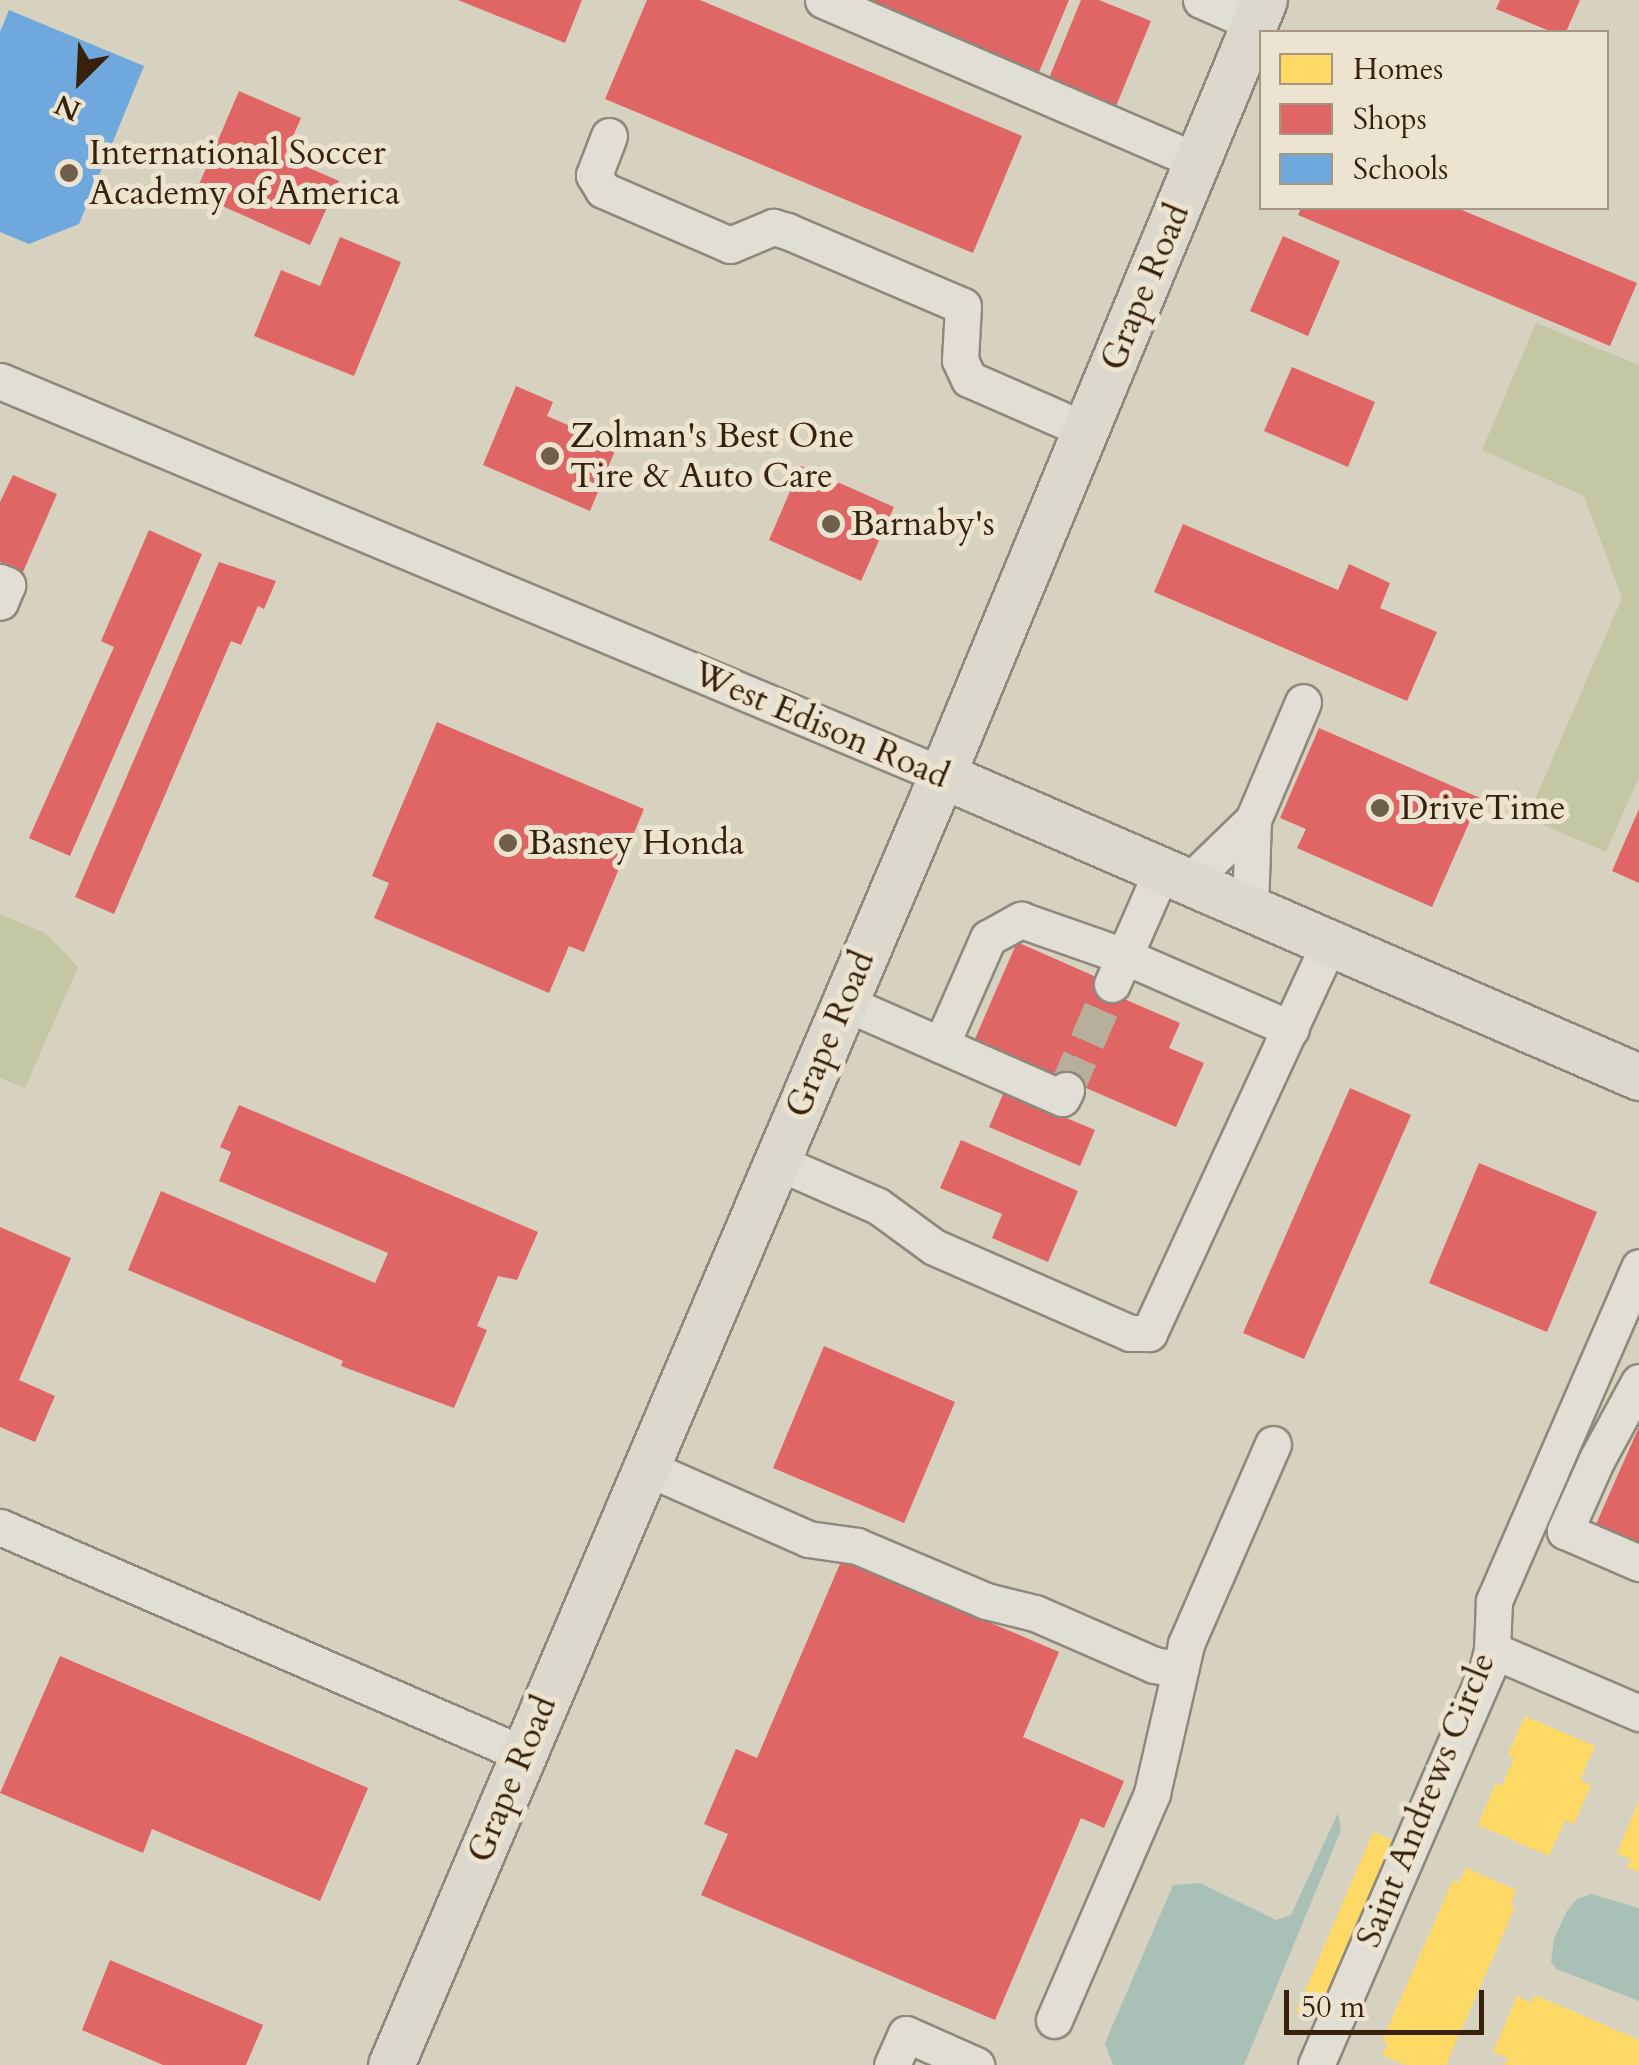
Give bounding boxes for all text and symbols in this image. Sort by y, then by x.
north arrow [30,30,130,130]
legend [1259,30,1609,210]
text: Homes [1353,49,1443,90]
text: N [49,85,87,130]
text: Shops [1353,99,1427,140]
place label: International Soccer Academy of America [89,132,400,214]
text: Schools [1353,149,1448,190]
marker: International Soccer Academy of America [58,162,80,184]
street label: Grape Road [1091,198,1199,376]
place label: Zolman's Best One Tire & Auto Care [570,415,854,497]
marker: Zolman's Best One Tire & Auto Care [539,445,561,467]
place label: Barnaby's [851,503,995,545]
marker: Barnaby's [820,513,842,535]
street label: West Edison Road [687,652,955,798]
place label: DriveTime [1400,787,1566,829]
marker: DriveTime [1369,797,1391,819]
place label: Basney Honda [528,822,744,864]
marker: Basney Honda [497,832,519,854]
street label: Grape Road [776,945,884,1123]
street label: Saint Andrews Circle [1348,1646,1504,1954]
street label: Grape Road [458,1690,566,1868]
scale bar [1289,1970,1489,2032]
text: 50 m [1301,1987,1365,2028]

